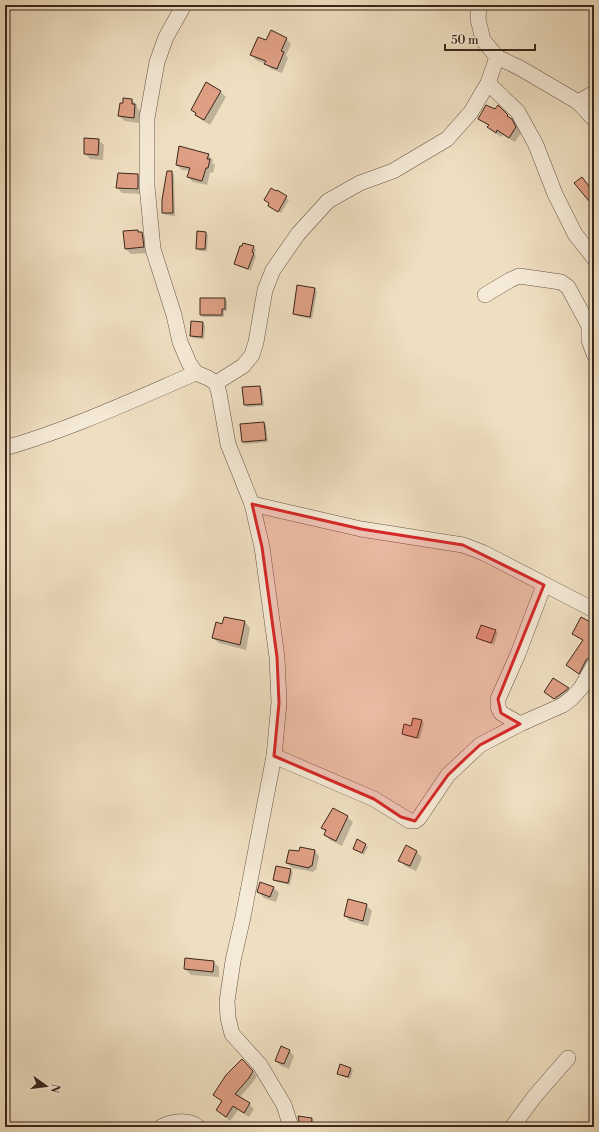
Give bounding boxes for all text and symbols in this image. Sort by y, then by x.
scale bar [445,26,535,52]
text: 50 m [451,33,479,48]
north arrow [26,1066,66,1106]
text: N [47,1082,63,1094]

